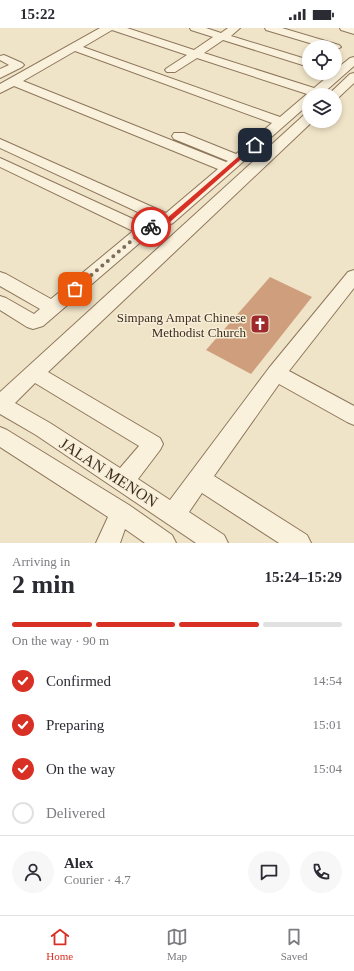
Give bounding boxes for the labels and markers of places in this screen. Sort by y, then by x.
pin [238,128,272,162]
pin [58,272,92,306]
place label: Simpang Ampat Chinese Methodist Church [117,310,246,340]
church icon: Simpang Ampat Chinese Methodist Church [249,313,271,335]

